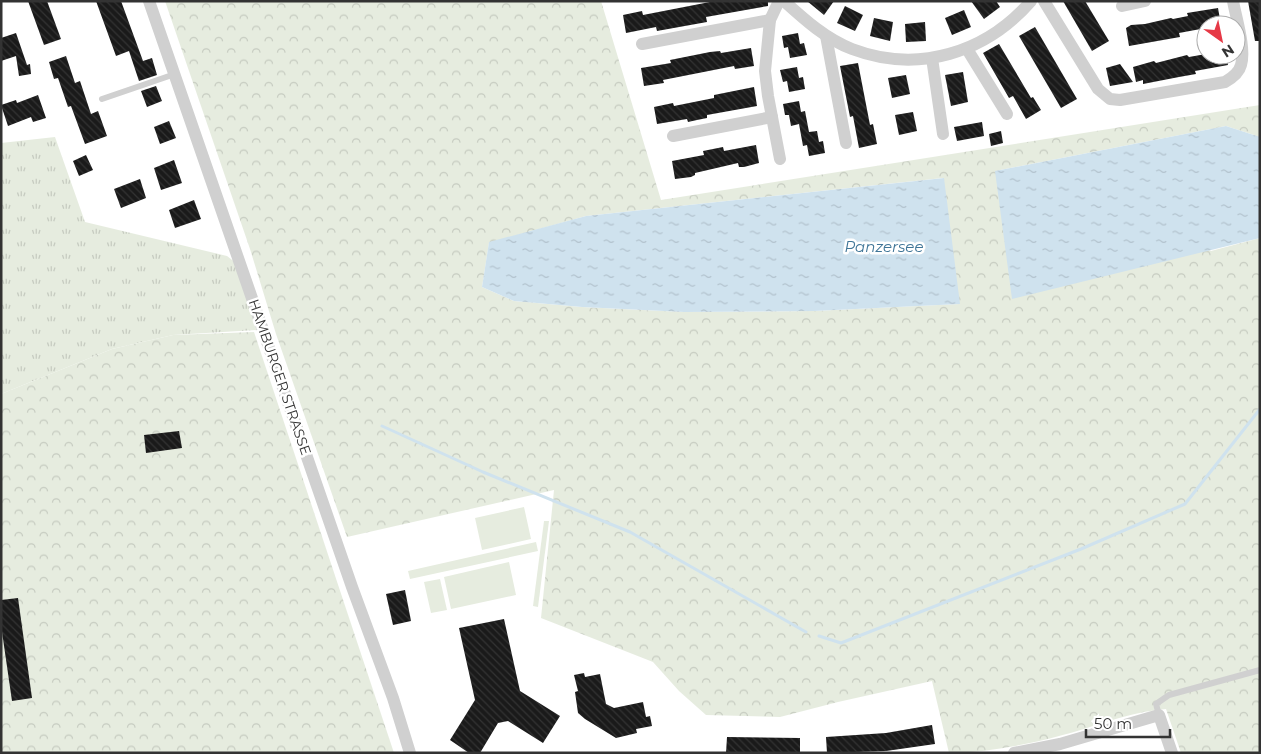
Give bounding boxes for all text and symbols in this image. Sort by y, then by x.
north arrow [1196,15,1246,65]
text: N [1218,40,1238,62]
water label: Panzersee [845,237,923,256]
street label: HAMBURGER STRASSE [245,297,315,457]
scale bar [1086,706,1170,738]
text: 50 m [1094,714,1132,733]

